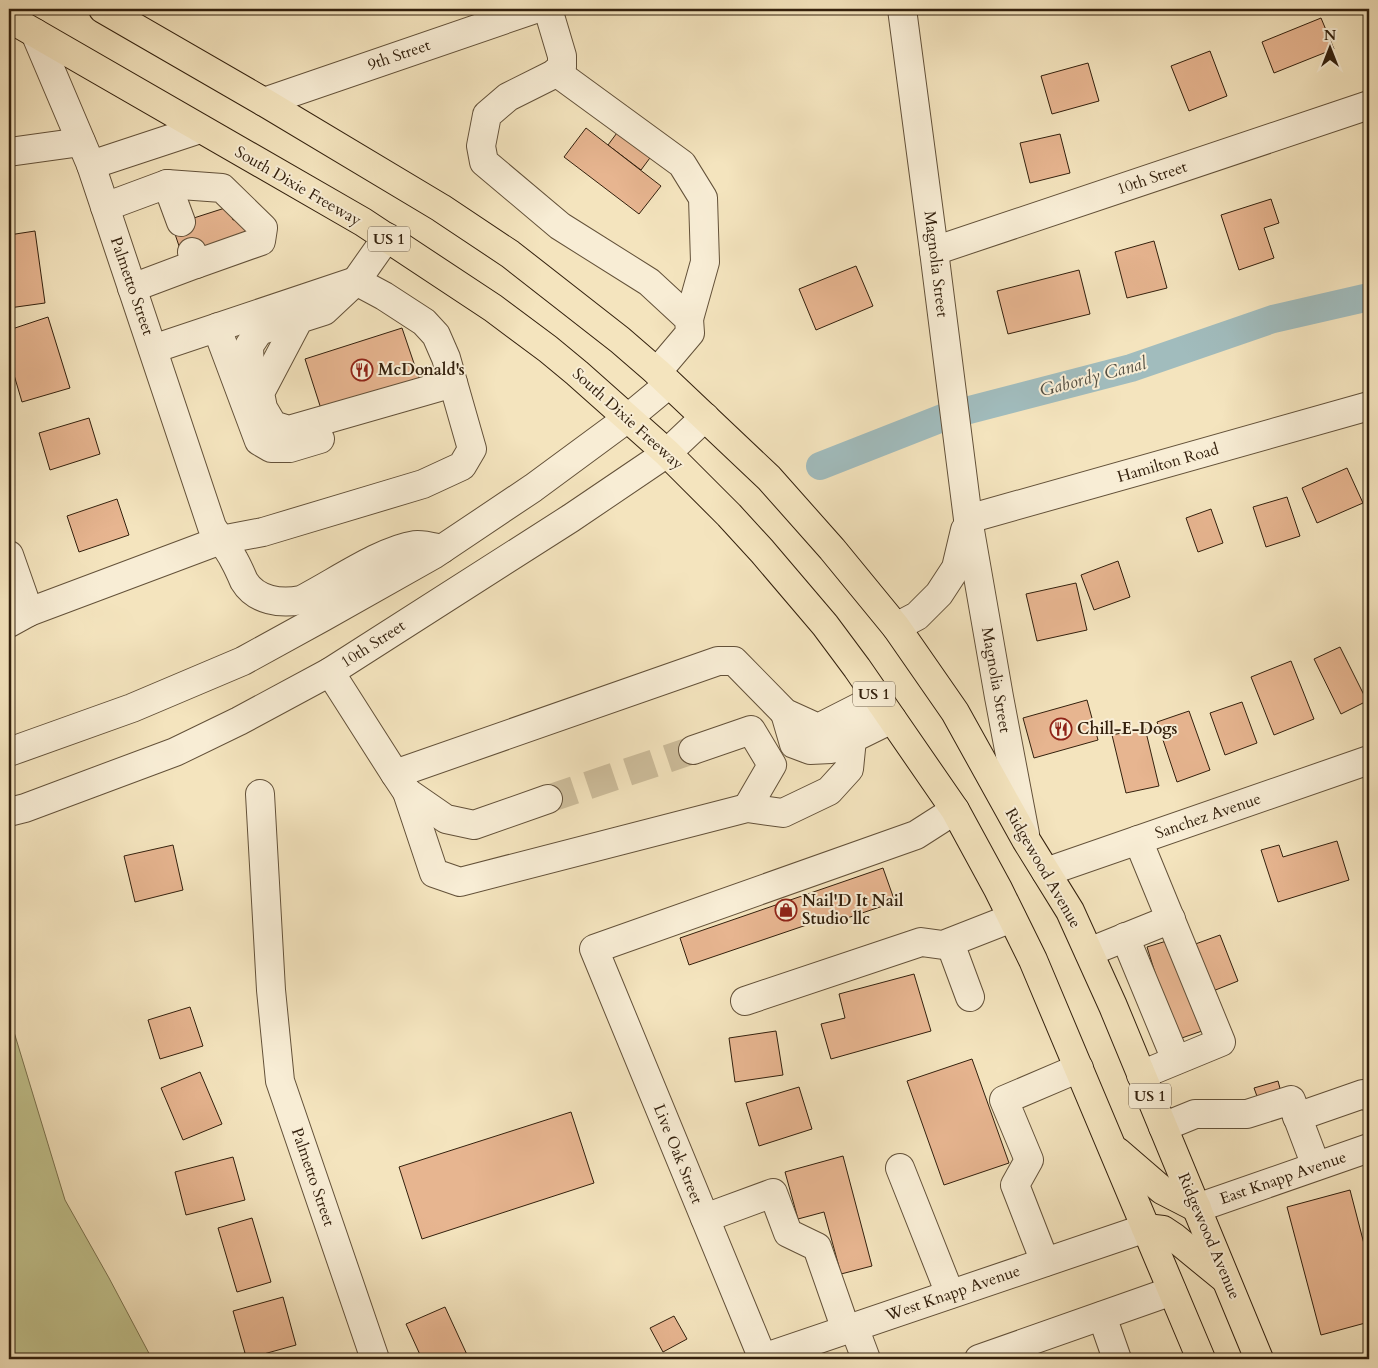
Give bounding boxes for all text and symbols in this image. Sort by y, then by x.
north arrow [1306,22,1356,72]
text: N [1324,26,1336,45]
street label: 9th Street [365,34,433,76]
street label: South Dixie Freeway [231,141,366,231]
street label: 10th Street [1114,156,1190,200]
street label: Magnolia Street [919,210,953,318]
road number: US 1 [368,226,410,252]
street label: Palmetto Street [105,234,159,338]
water label: Gabordy Canal [1037,350,1150,403]
restaurant icon: McDonald's [350,358,374,382]
place label: McDonald's [378,359,465,381]
street label: South Dixie Freeway [568,363,689,475]
street label: Hamilton Road [1115,438,1222,488]
street label: 10th Street [336,615,410,673]
street label: Magnolia Street [976,625,1016,735]
road number: US 1 [853,682,895,706]
restaurant icon: Chill-E-Dogs [1049,717,1073,741]
place label: Chill-E-Dogs [1077,718,1178,740]
street label: Sanchez Avenue [1152,788,1264,844]
street label: Ridgewood Avenue [1000,804,1086,932]
place label: Nail'D It Nail Studio llc [802,890,904,930]
shop icon: Nail'D It Nail Studio llc [774,898,798,922]
road number: US 1 [1129,1084,1171,1108]
street label: Live Oak Street [648,1101,708,1207]
street label: Palmetto Street [286,1125,340,1229]
street label: East Knapp Avenue [1217,1146,1349,1210]
street label: Ridgewood Avenue [1172,1169,1246,1303]
street label: West Knapp Avenue [882,1260,1023,1327]

